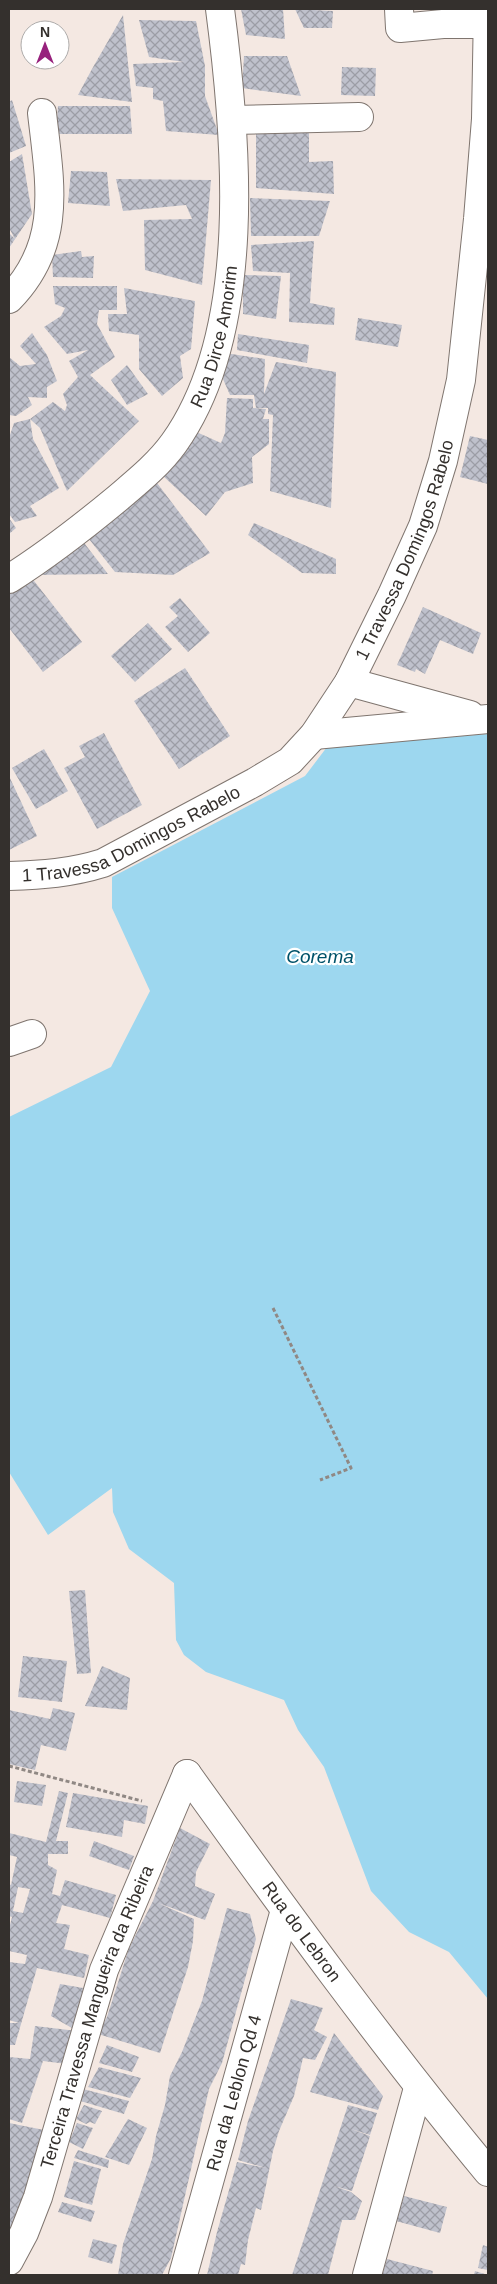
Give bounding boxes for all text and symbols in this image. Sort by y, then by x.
north arrow [20,20,70,70]
text: N [40,24,50,40]
street label: Rua Dirce Amorim [186,265,241,411]
street label: 1 Travessa Domingos Rabelo [351,438,457,663]
street label: 1 Travessa Domingos Rabelo [21,782,244,886]
water label: Corema [286,946,354,967]
street label: Terceira Travessa Mangueira da Ribeira [37,1861,158,2171]
street label: Rua do Lebron [258,1878,345,1986]
street label: Rua da Leblon Qd 4 [203,2013,265,2173]

